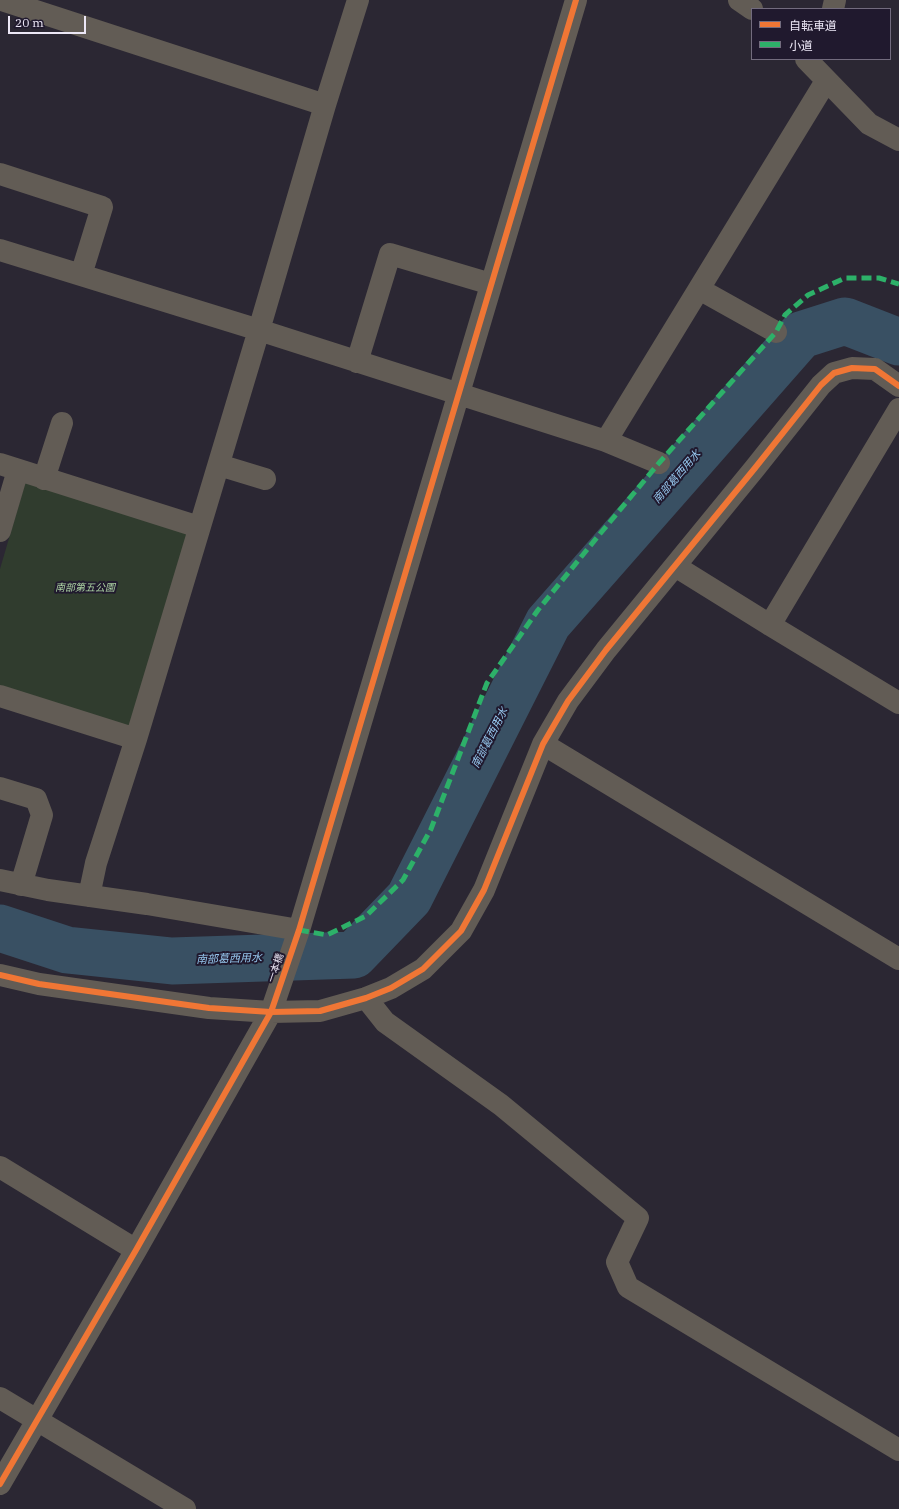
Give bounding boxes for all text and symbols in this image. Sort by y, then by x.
scale bar [10,8,88,34]
legend [751,8,891,60]
text: 20 m [15,15,44,30]
text: 自転車道 [789,18,837,33]
text: 小道 [789,38,813,53]
water label: 南部葛西用水 [650,448,704,506]
park label: 南部第五公園 [55,582,115,594]
water label: 南部葛西用水 [469,706,511,770]
water label: 南部葛西用水 [196,951,262,967]
street label: 一本橋 [265,952,287,984]

